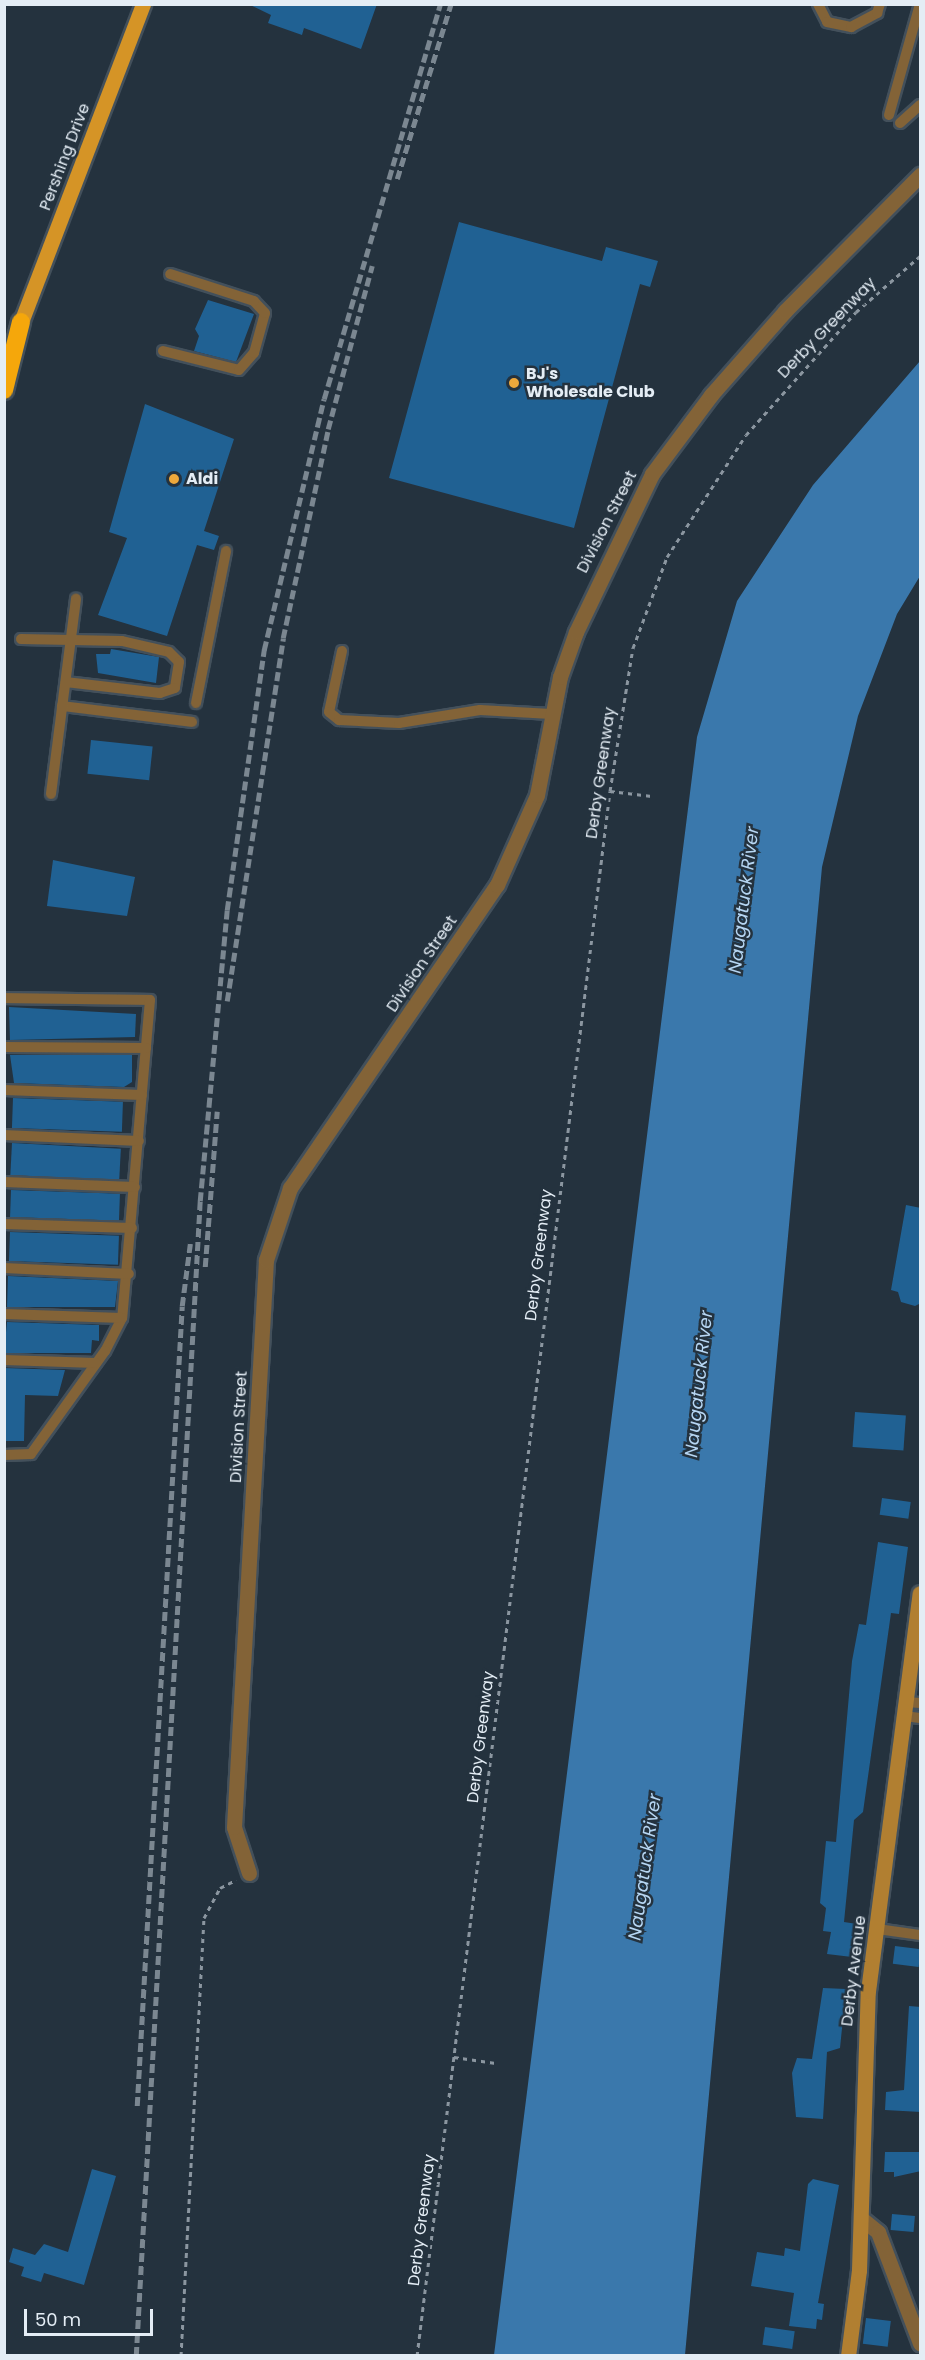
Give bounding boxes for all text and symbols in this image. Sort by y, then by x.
street label: Pershing Drive [36,101,94,213]
street label: Derby Greenway [774,274,880,382]
place label: BJ's Wholesale Club [526,364,655,402]
marker: BJ's Wholesale Club [507,376,521,390]
street label: Division Street [573,468,641,576]
place label: Aldi [186,469,218,489]
marker: Aldi [167,472,181,486]
street label: Derby Greenway [582,706,620,840]
water label: Naugatuck River [724,825,764,975]
street label: Division Street [383,912,461,1016]
street label: Derby Greenway [521,1188,557,1322]
water label: Naugatuck River [681,1309,717,1459]
street label: Division Street [226,1371,252,1483]
street label: Derby Greenway [463,1670,499,1804]
water label: Naugatuck River [624,1792,666,1942]
street label: Derby Avenue [838,1915,870,2027]
street label: Derby Greenway [404,2153,440,2287]
scale bar [27,2297,156,2335]
text: 50 m [35,2307,81,2332]

